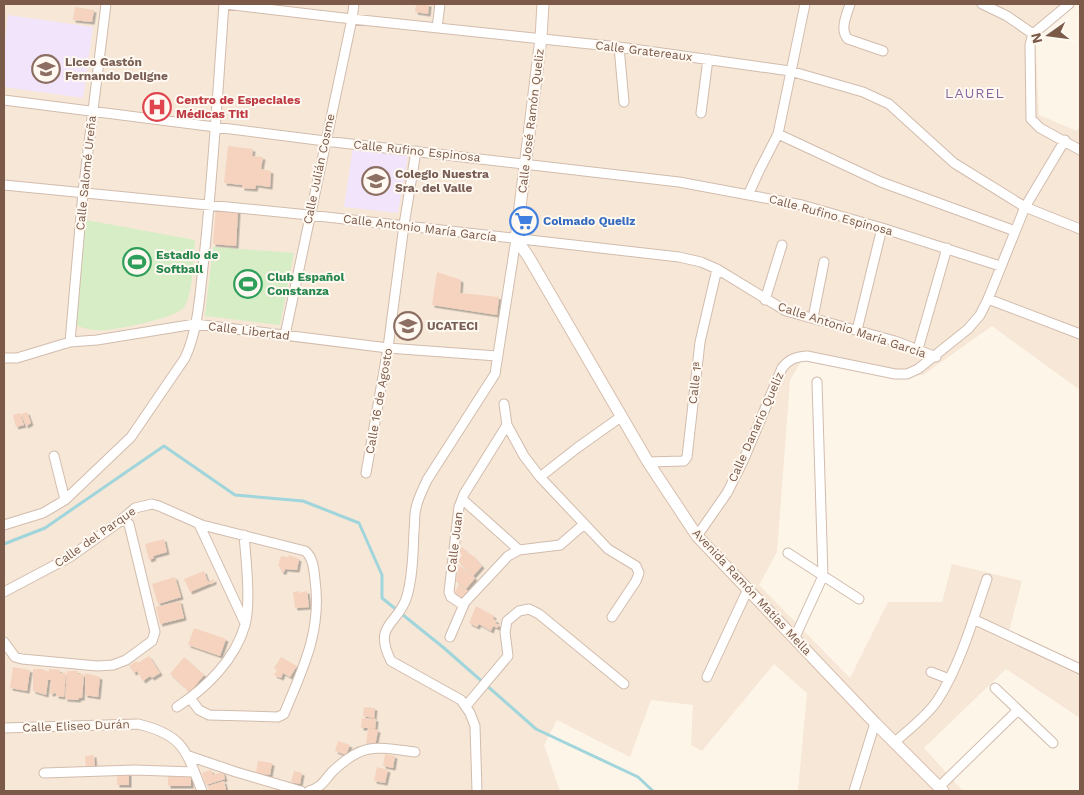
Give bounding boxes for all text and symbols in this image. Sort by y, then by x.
north arrow [1024,10,1074,60]
text: N [1027,31,1045,45]
street label: Calle Gratereaux [595,38,693,64]
street label: Calle José Ramón Queliz [515,48,547,194]
school or university icon: Liceo Gastón Fernando Deligne [31,54,61,84]
place label: Liceo Gastón Fernando Deligne [65,55,168,83]
district label: LAUREL [945,85,1005,101]
hospital icon: Centro de Especiales Médicas Titi [142,92,172,122]
place label: Centro de Especiales Médicas Titi [176,93,301,121]
street label: Calle Julián Cosme [300,112,338,225]
street label: Calle Salomé Ureña [73,115,99,231]
street label: Calle Rufino Espinosa [353,137,481,165]
school or university icon: Colegio Nuestra Sra. del Valle [361,166,391,196]
place label: Colegio Nuestra Sra. del Valle [395,167,489,195]
street label: Calle Rufino Espinosa [768,192,895,238]
supermarket icon: Colmado Queliz [509,206,539,236]
street label: Calle Antonio María García [342,212,498,244]
place label: Colmado Queliz [543,214,635,228]
sports icon: Estadio de Softball [122,247,152,277]
place label: Estadio de Softball [156,248,218,276]
sports icon: Club Español Constanza [233,269,263,299]
place label: Club Español Constanza [267,270,344,298]
street label: Calle Antonio María García [776,299,928,361]
school or university icon: UCATECI [393,311,423,341]
street label: Calle Libertad [207,319,291,343]
place label: UCATECI [427,319,478,333]
street label: Calle 16 de Agosto [363,347,395,455]
street label: Calle 1ª [685,361,705,405]
street label: Calle Danario Queliz [725,370,787,484]
street label: Calle del Parque [52,504,138,570]
street label: Calle Juan [444,511,466,573]
street label: Avenida Ramón Matías Mella [690,526,814,658]
street label: Calle Eliseo Durán [22,717,130,735]

